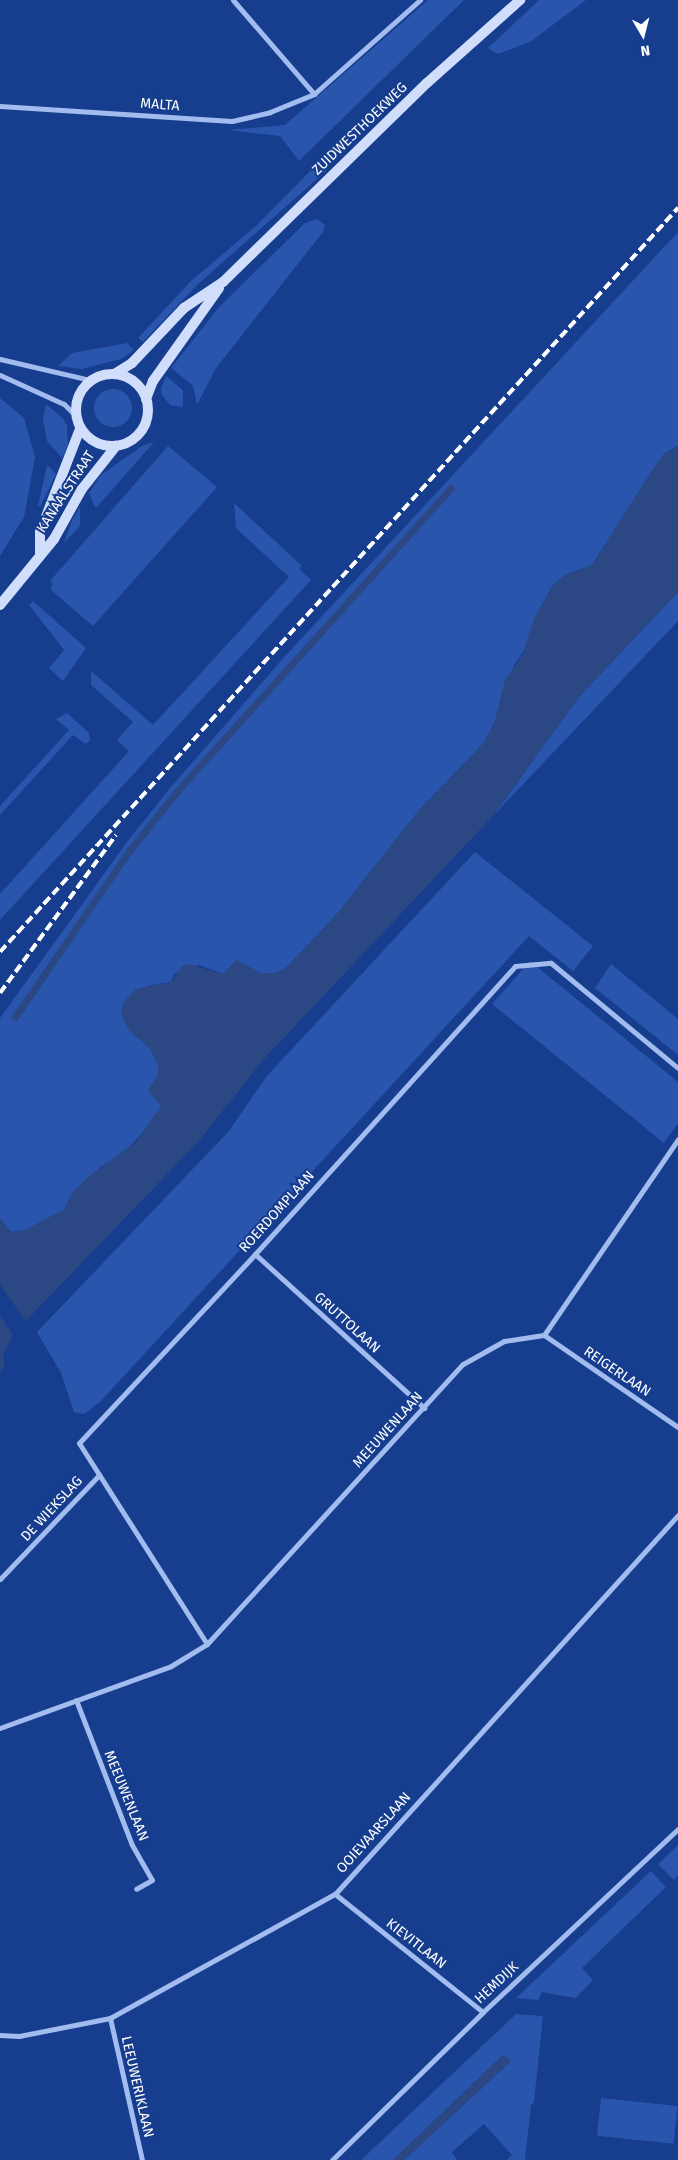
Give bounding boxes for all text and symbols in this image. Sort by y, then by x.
north arrow [618,10,668,60]
text: N [639,41,651,59]
street label: ZUIDWESTHOEKWEG [309,79,411,179]
street label: MALTA [140,95,180,115]
street label: KANAALSTRAAT [33,448,99,536]
street label: ROERDOMPLAAN [236,1168,318,1256]
street label: GRUTTOLAAN [311,1289,383,1357]
street label: REIGERLAAN [580,1343,654,1401]
street label: MEEUWENLAAN [350,1389,426,1471]
street label: DE WIEKSLAG [18,1473,86,1545]
street label: MEEUWENLAAN [100,1748,152,1844]
street label: OOIEVAARSLAAN [333,1789,415,1877]
street label: KIEVITLAAN [383,1915,449,1973]
street label: HEMDIJK [472,1959,522,2007]
street label: LEEUWERIKLAAN [117,2035,157,2139]

